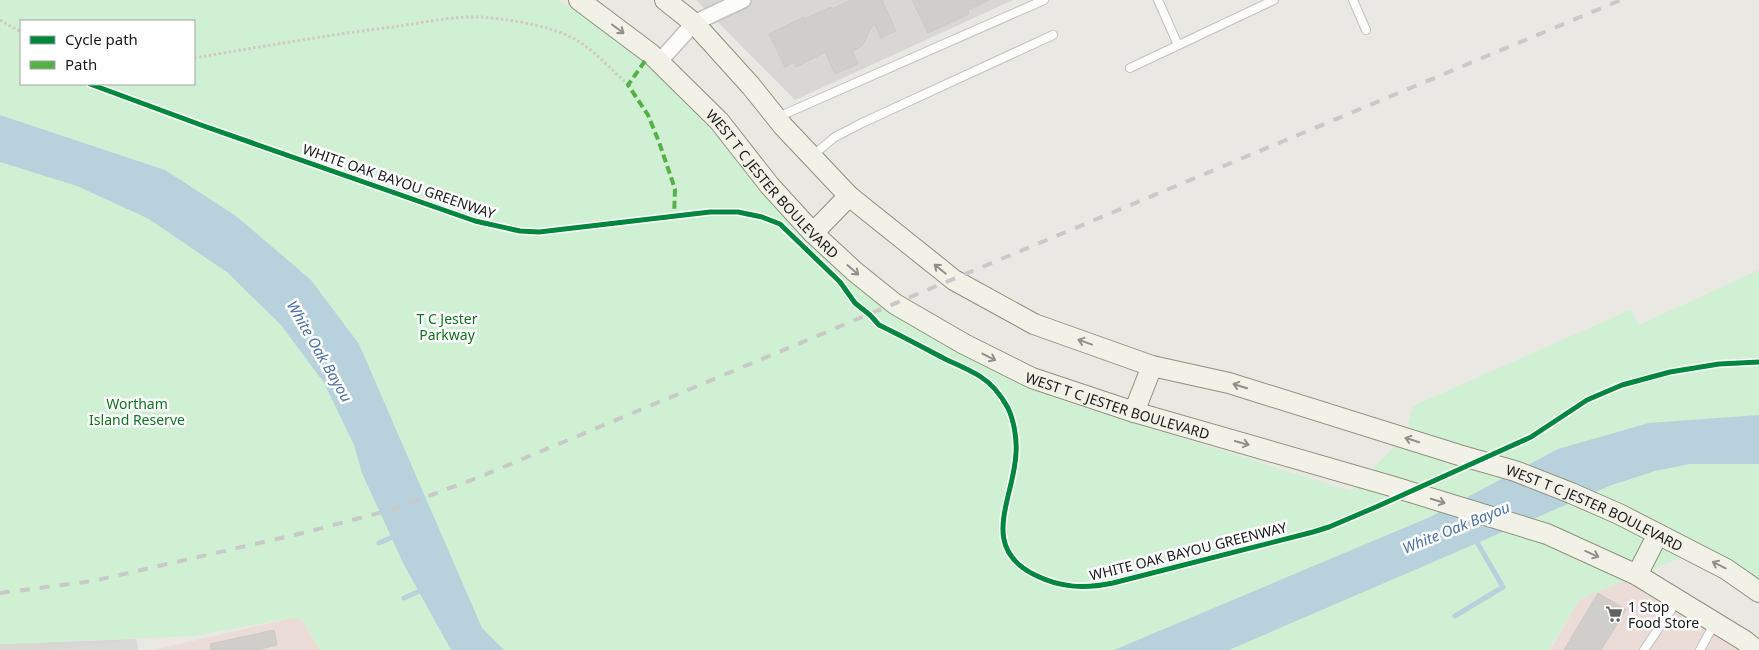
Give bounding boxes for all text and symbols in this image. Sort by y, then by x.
legend [20,20,195,85]
one-way arrow [611,24,625,34]
text: Cycle path [65,29,138,49]
text: Path [65,54,97,74]
street label: WEST T C JESTER BOULEVARD [703,105,843,262]
street label: WHITE OAK BAYOU GREENWAY [300,139,498,223]
one-way arrow [934,263,947,274]
one-way arrow [846,264,859,275]
water label: White Oak Bayou [283,297,357,406]
park label: T C Jester Parkway [416,309,478,344]
one-way arrow [1077,337,1093,346]
one-way arrow [982,352,997,362]
street label: WEST T C JESTER BOULEVARD [1023,367,1212,443]
one-way arrow [1233,381,1249,391]
park label: Wortham Island Reserve [89,394,185,429]
one-way arrow [1405,435,1421,444]
one-way arrow [1234,439,1250,449]
street label: WEST T C JESTER BOULEVARD [1504,459,1687,555]
water label: White Oak Bayou [1399,496,1513,558]
one-way arrow [1429,496,1445,506]
street label: WHITE OAK BAYOU GREENWAY [1087,517,1289,585]
one-way arrow [1584,550,1599,560]
one-way arrow [1711,560,1726,570]
place label: 1 Stop Food Store [1628,597,1699,632]
supermarket icon: 1 Stop Food Store [1604,604,1624,624]

